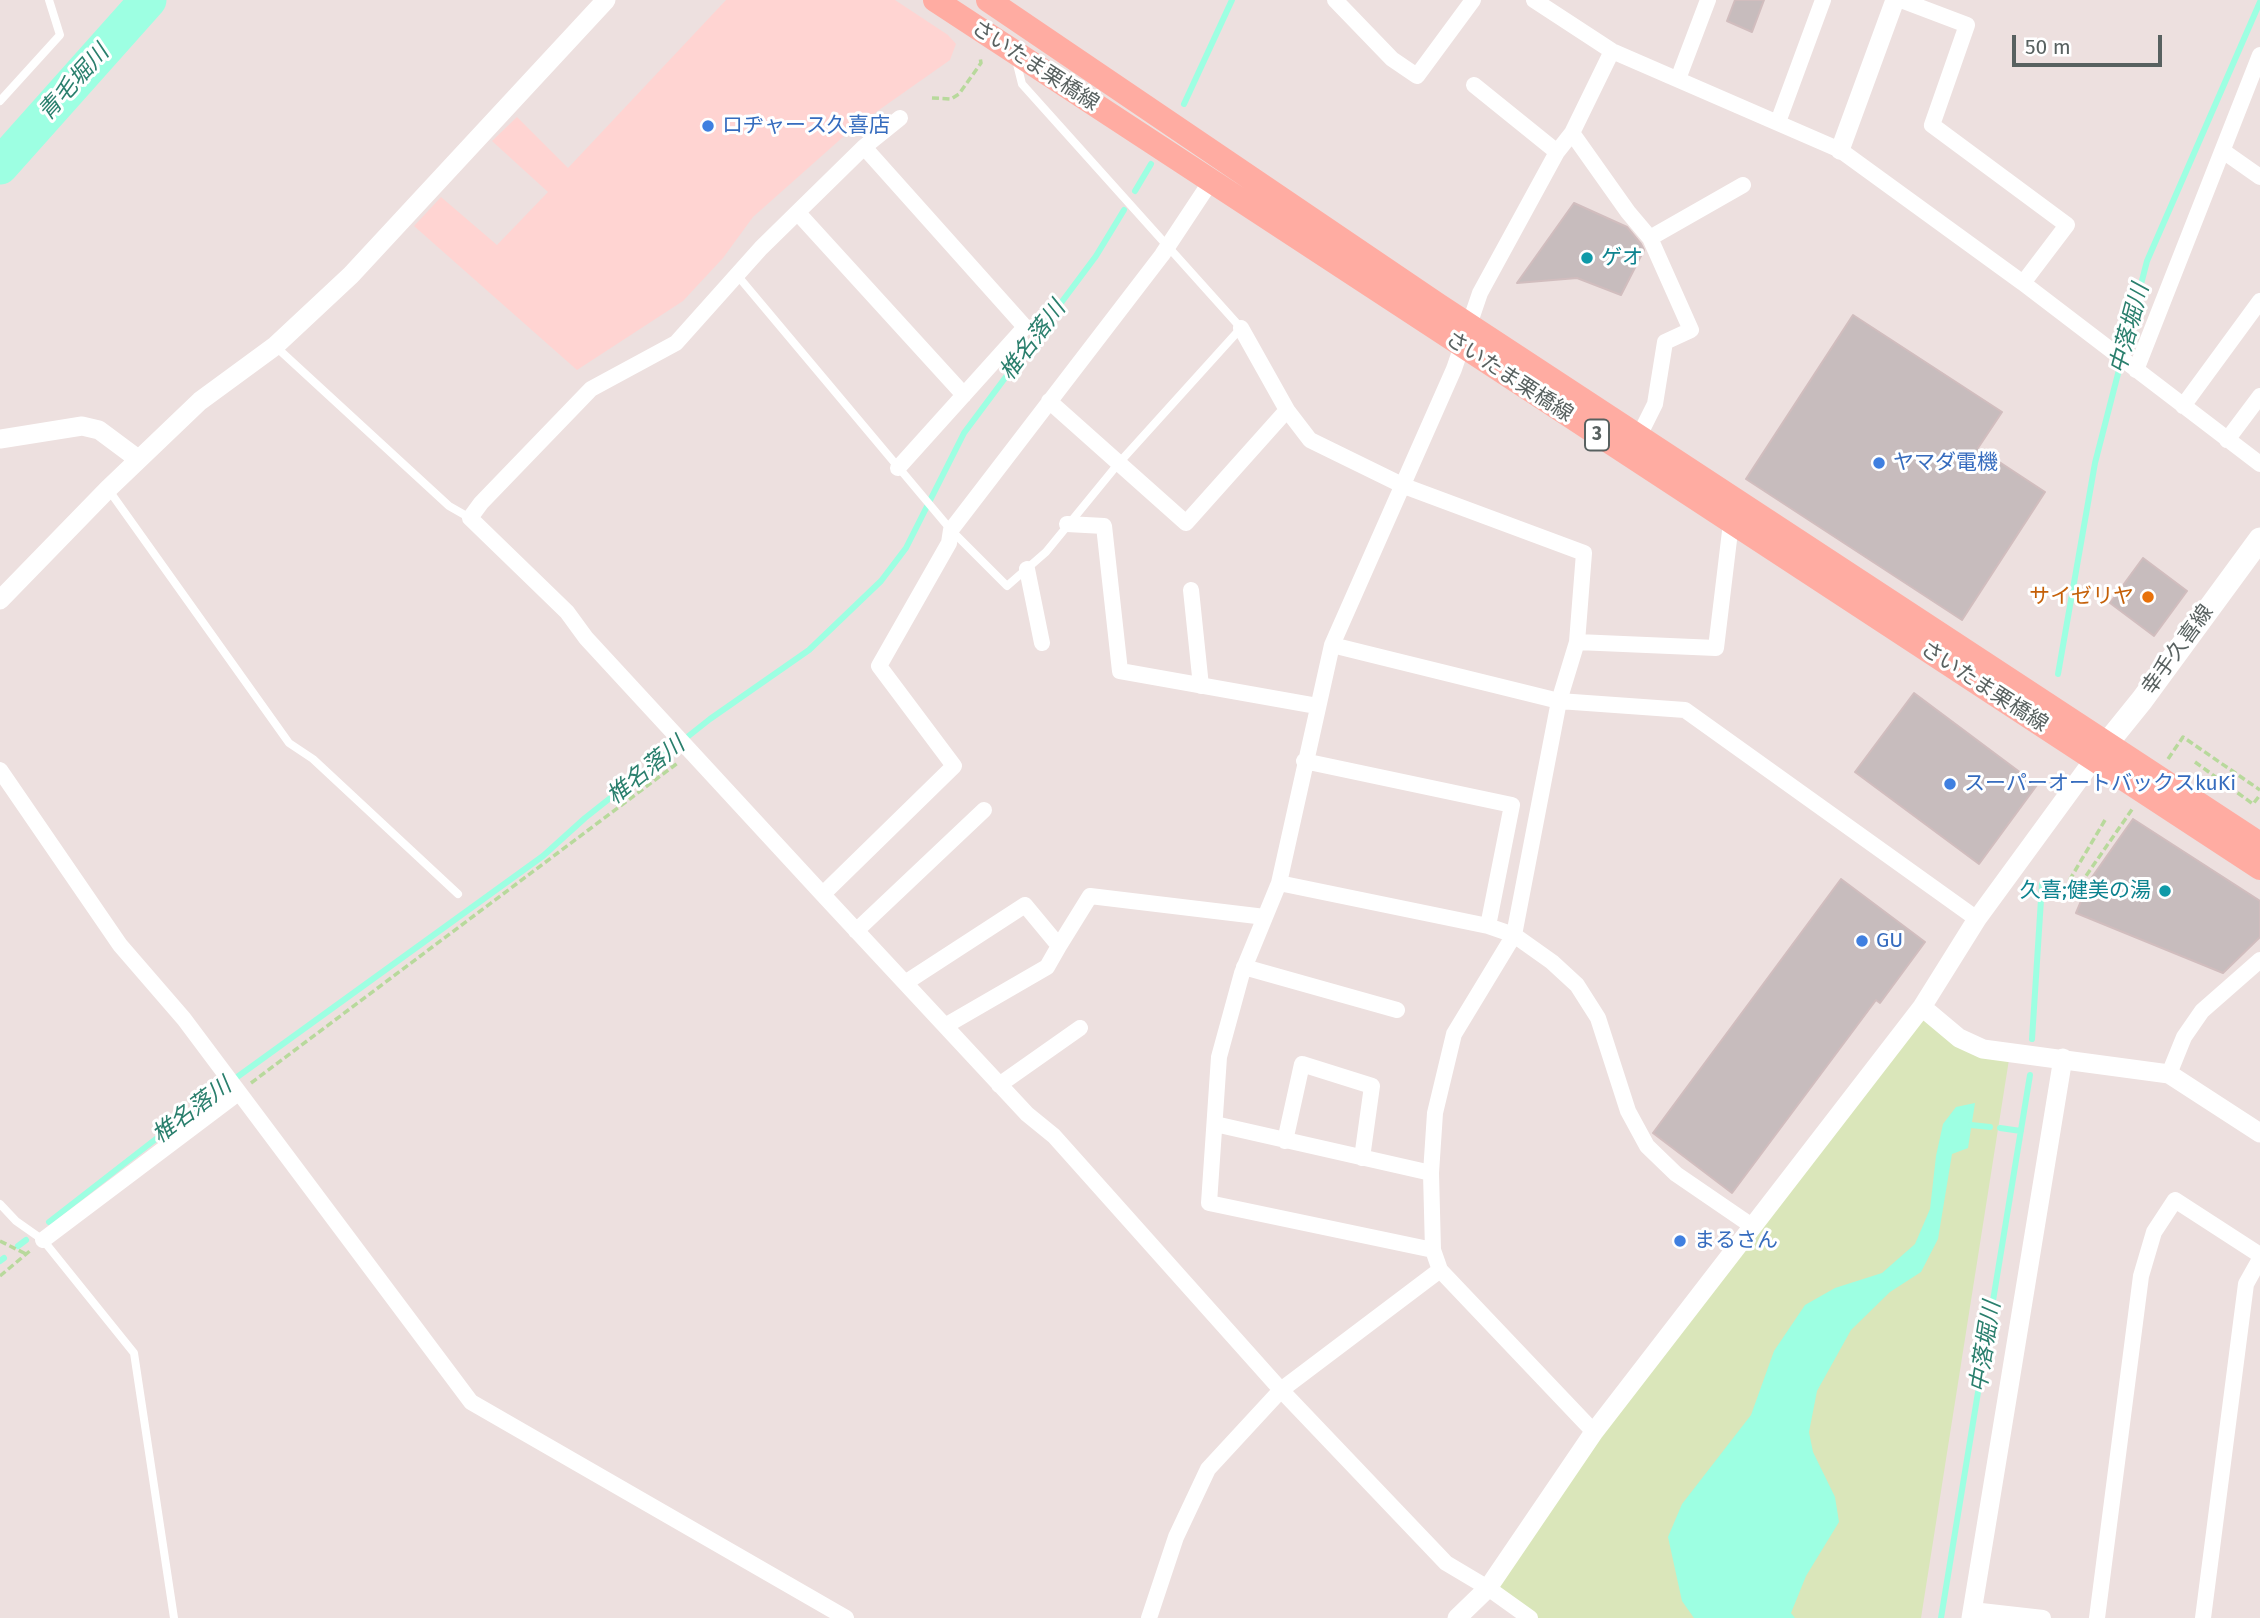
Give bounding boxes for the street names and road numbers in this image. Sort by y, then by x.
street label: さいたま栗橋線 [966,15,1104,117]
street label: さいたま栗橋線 [1440,326,1578,428]
road number: 3 [1585,420,1609,450]
street label: 幸手久喜線 [2137,600,2219,700]
street label: さいたま栗橋線 [1915,636,2053,738]

